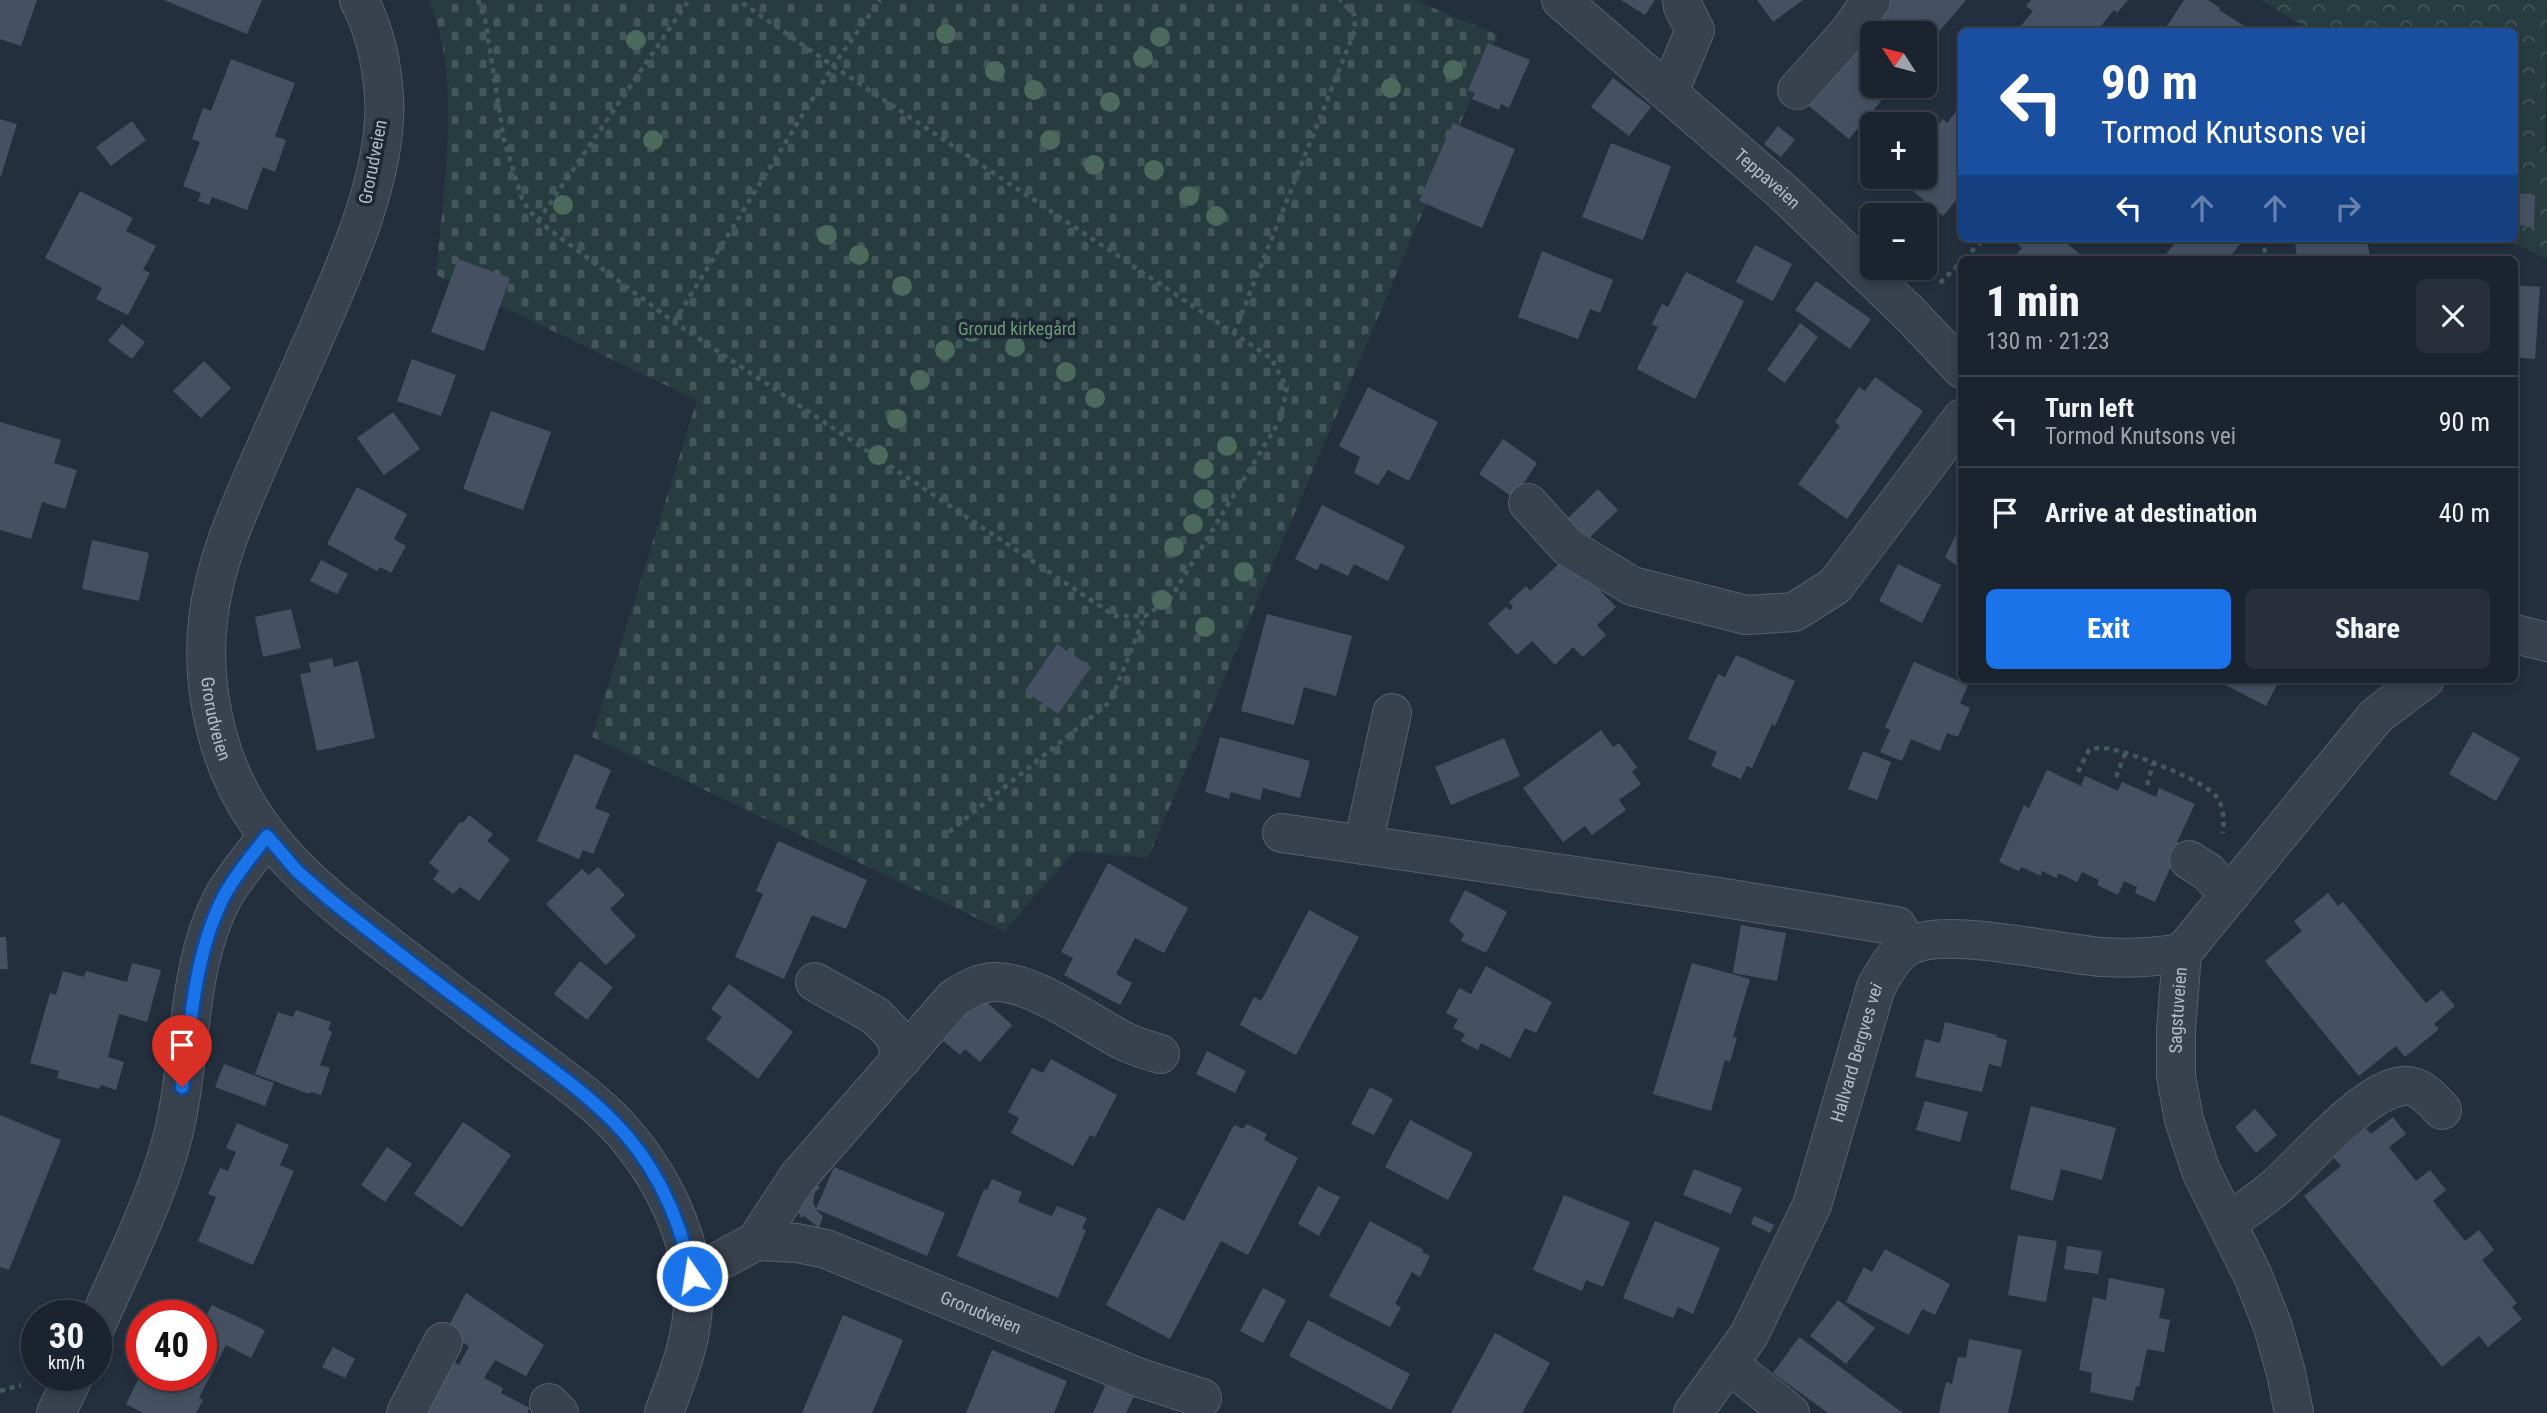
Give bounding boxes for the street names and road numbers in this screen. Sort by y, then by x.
street label: Grorudveien [354,118,391,206]
street label: Teppaveien [1730,144,1805,213]
street label: Grorudveien [197,676,236,763]
street label: Sagstuveien [2165,966,2191,1053]
street label: Hallvard Bergves vei [1826,979,1886,1125]
street label: Grorudveien [937,1286,1024,1338]

